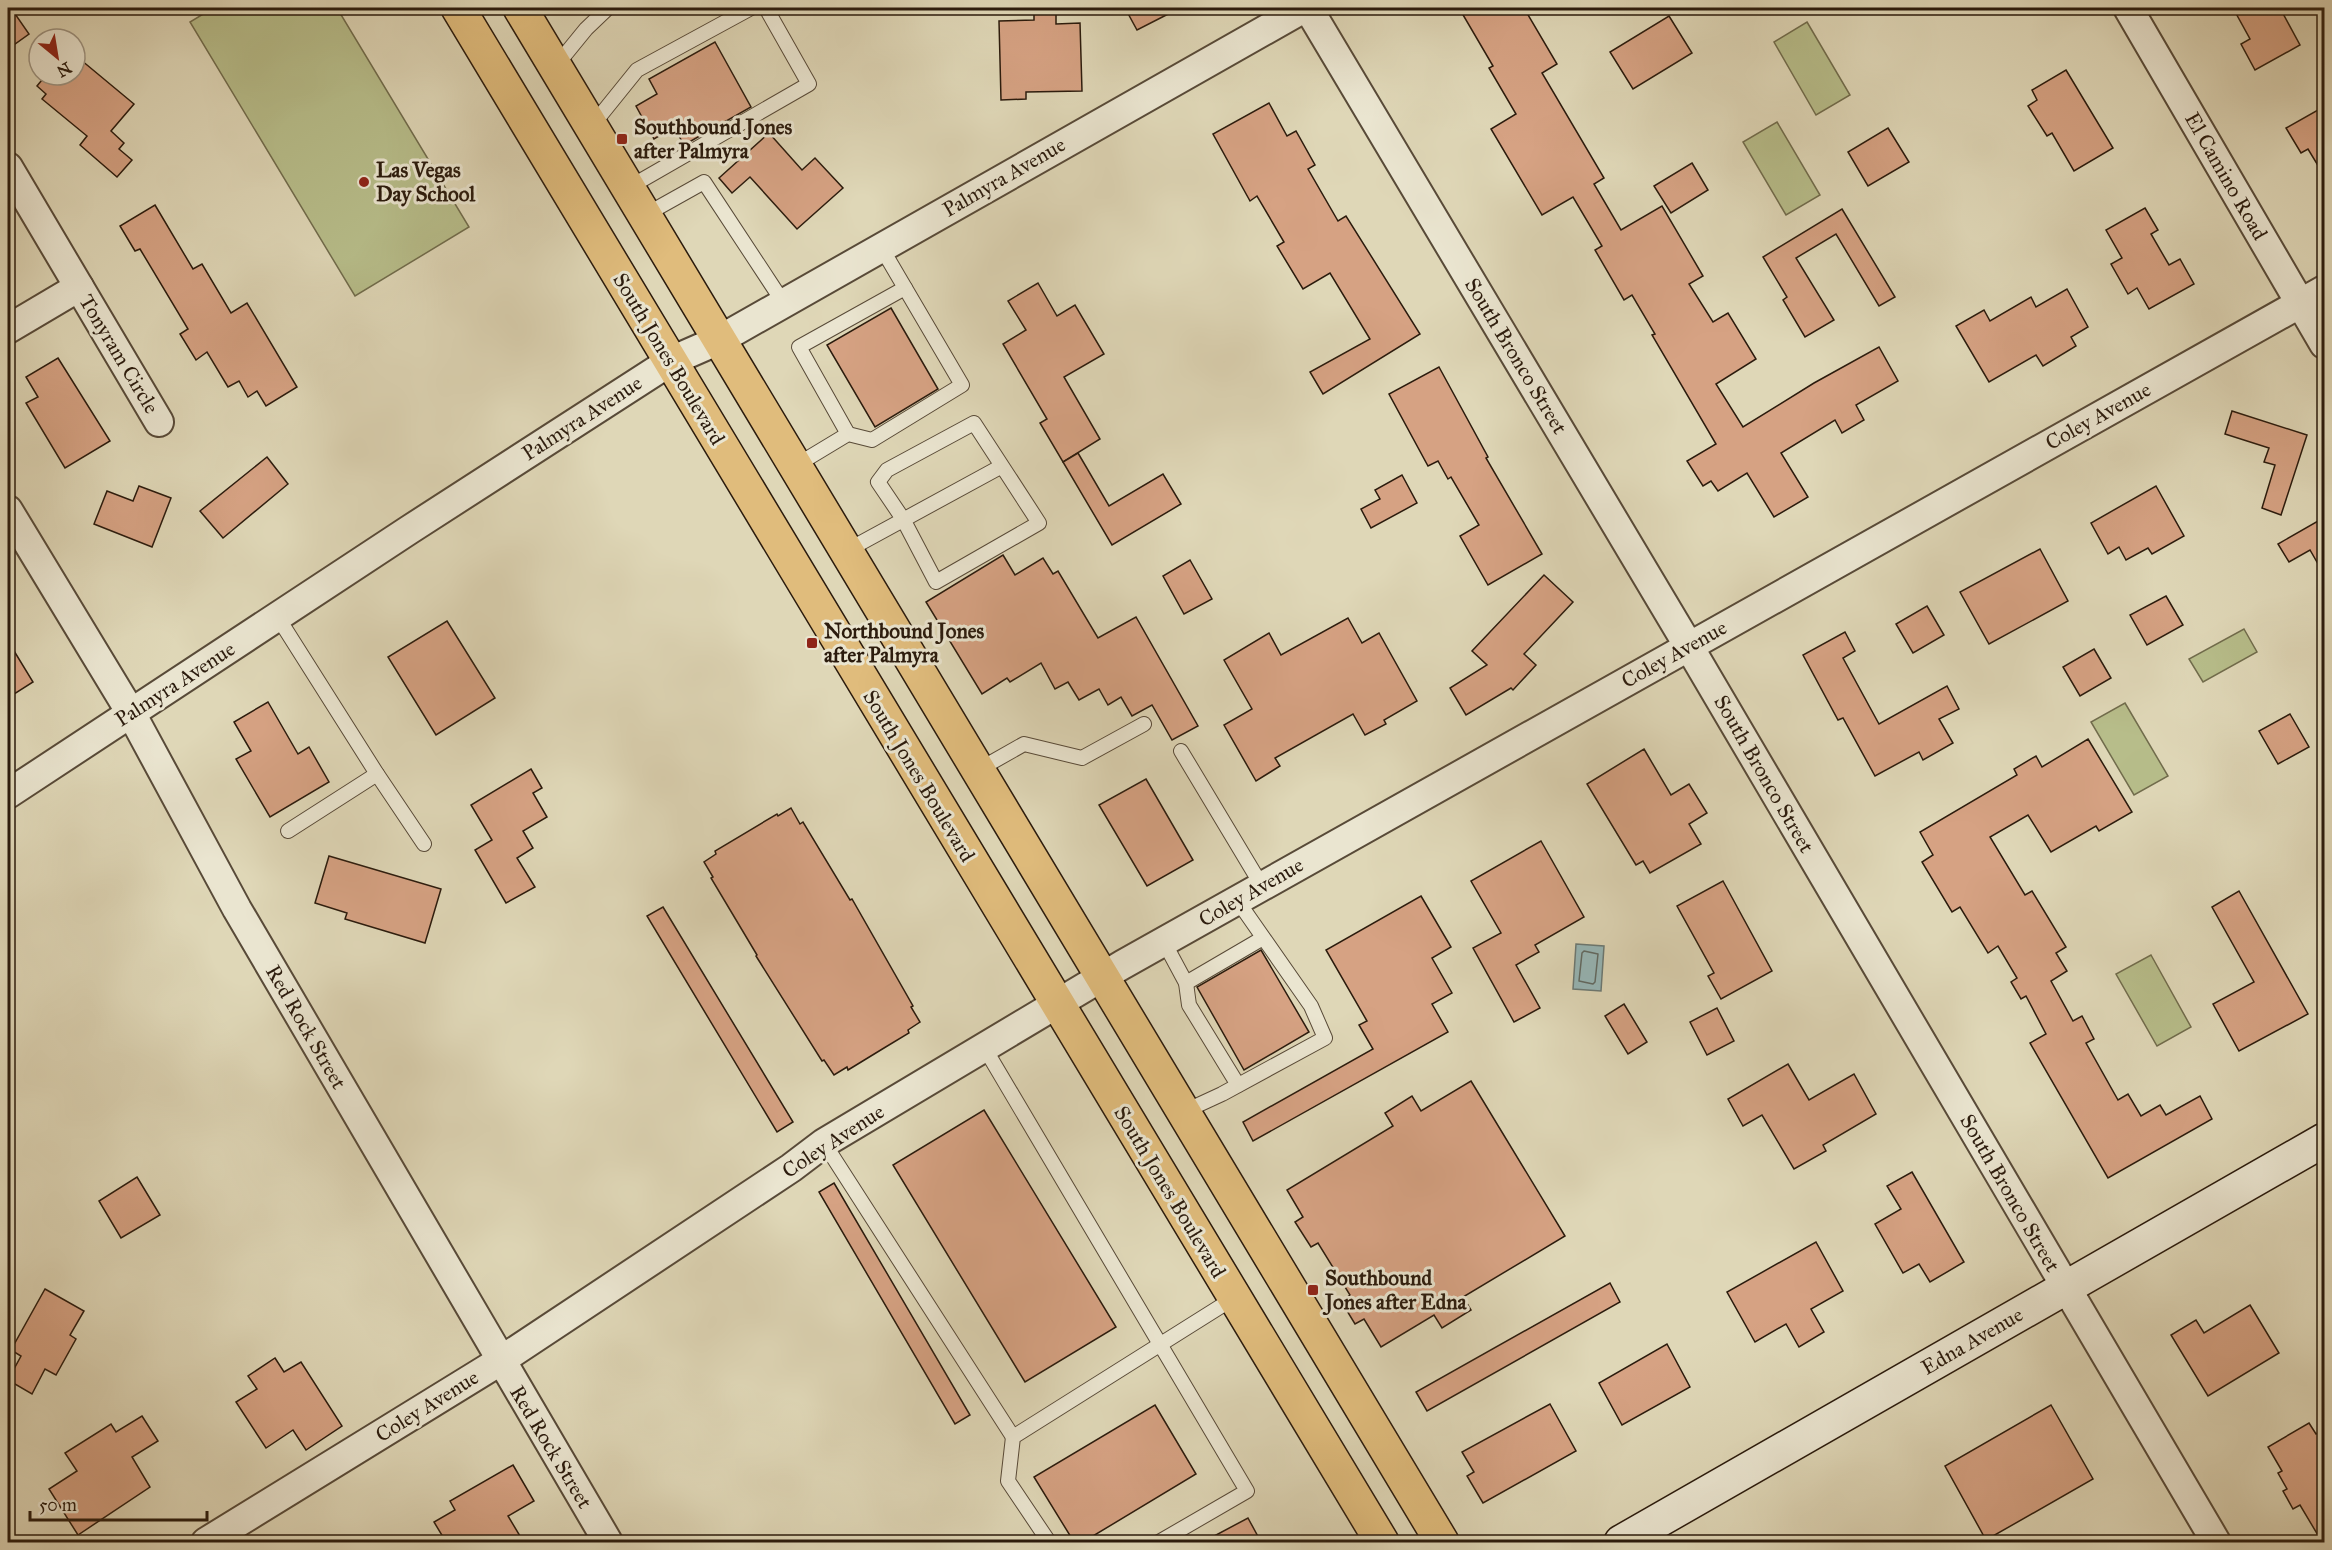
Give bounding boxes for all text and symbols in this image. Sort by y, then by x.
north arrow [27,27,87,87]
text: N [53,58,75,81]
street label: El Camino Road [2179,107,2273,245]
place label: Southbound Jones after Palmyra [634,114,793,164]
street label: Palmyra Avenue [938,131,1070,223]
marker: Southbound Jones after Palmyra [615,132,629,146]
place label: Las Vegas Day School [376,157,476,207]
marker: Las Vegas Day School [357,175,371,189]
street label: South Jones Boulevard [607,268,731,450]
street label: South Bronco Street [1459,273,1573,439]
street label: Tonyram Circle [73,290,165,418]
street label: Palmyra Avenue [517,369,647,466]
street label: Coley Avenue [2041,376,2156,456]
street label: Coley Avenue [1617,614,1732,694]
place label: Northbound Jones after Palmyra [824,618,984,668]
street label: Palmyra Avenue [110,635,240,732]
marker: Northbound Jones after Palmyra [805,636,819,650]
street label: South Jones Boulevard [857,685,981,867]
street label: South Bronco Street [1708,691,1820,858]
street label: Coley Avenue [1194,851,1308,932]
street label: Red Rock Street [260,960,352,1094]
street label: Coley Avenue [777,1098,889,1184]
street label: South Jones Boulevard [1108,1101,1232,1283]
street label: South Bronco Street [1954,1110,2066,1277]
place label: Southbound Jones after Edna [1322,1265,1468,1316]
marker: Southbound Jones after Edna [1306,1283,1320,1297]
street label: Edna Avenue [1916,1301,2028,1381]
street label: Coley Avenue [371,1364,484,1448]
street label: Red Rock Street [504,1381,598,1514]
scale bar [30,1484,207,1522]
text: 50 m [39,1494,77,1516]

